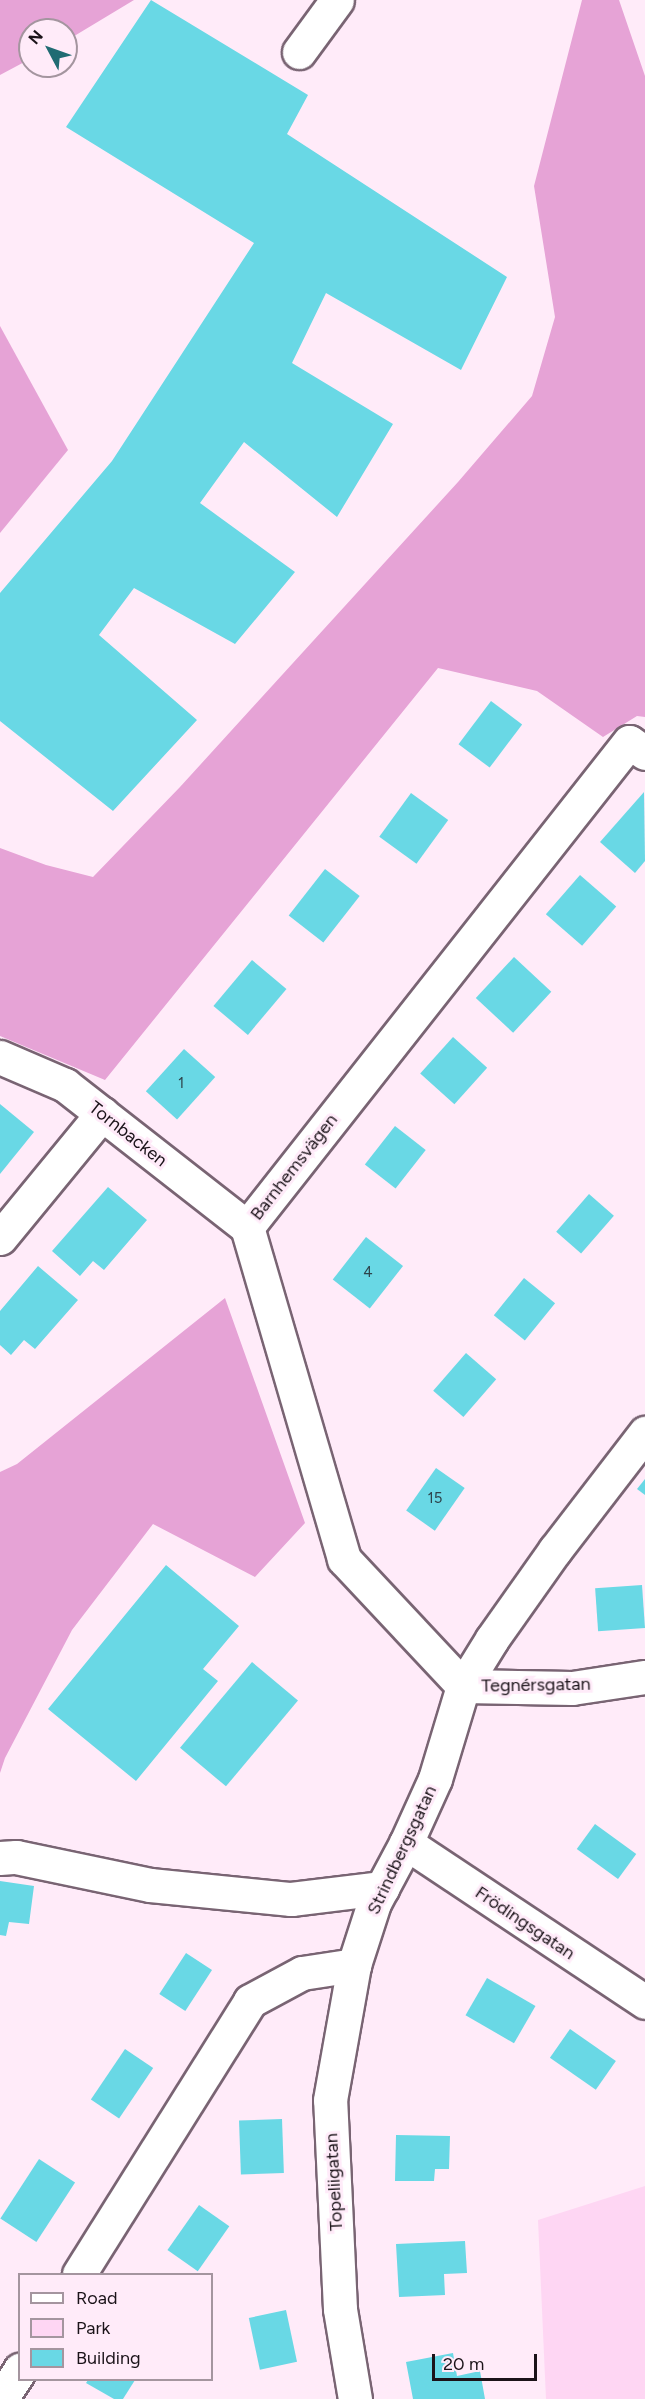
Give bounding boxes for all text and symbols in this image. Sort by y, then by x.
north arrow [18,18,78,78]
text: N [24,26,47,48]
house number: 1 [178,1075,184,1093]
street label: Tornbacken [85,1097,171,1171]
street label: Barnhemsvägen [246,1110,342,1224]
house number: 4 [363,1264,373,1282]
house number: 15 [428,1490,442,1508]
street label: Tegnérsgatan [481,1673,591,1697]
street label: Strindbergsgatan [363,1782,441,1918]
street label: Frödingsgatan [471,1882,579,1964]
street label: Topeliigatan [321,2133,347,2231]
legend [18,2273,213,2381]
text: Road [76,2287,117,2309]
text: Park [76,2317,110,2339]
scale bar [435,2342,540,2380]
text: Building [76,2347,141,2369]
text: 20 m [443,2353,484,2375]

